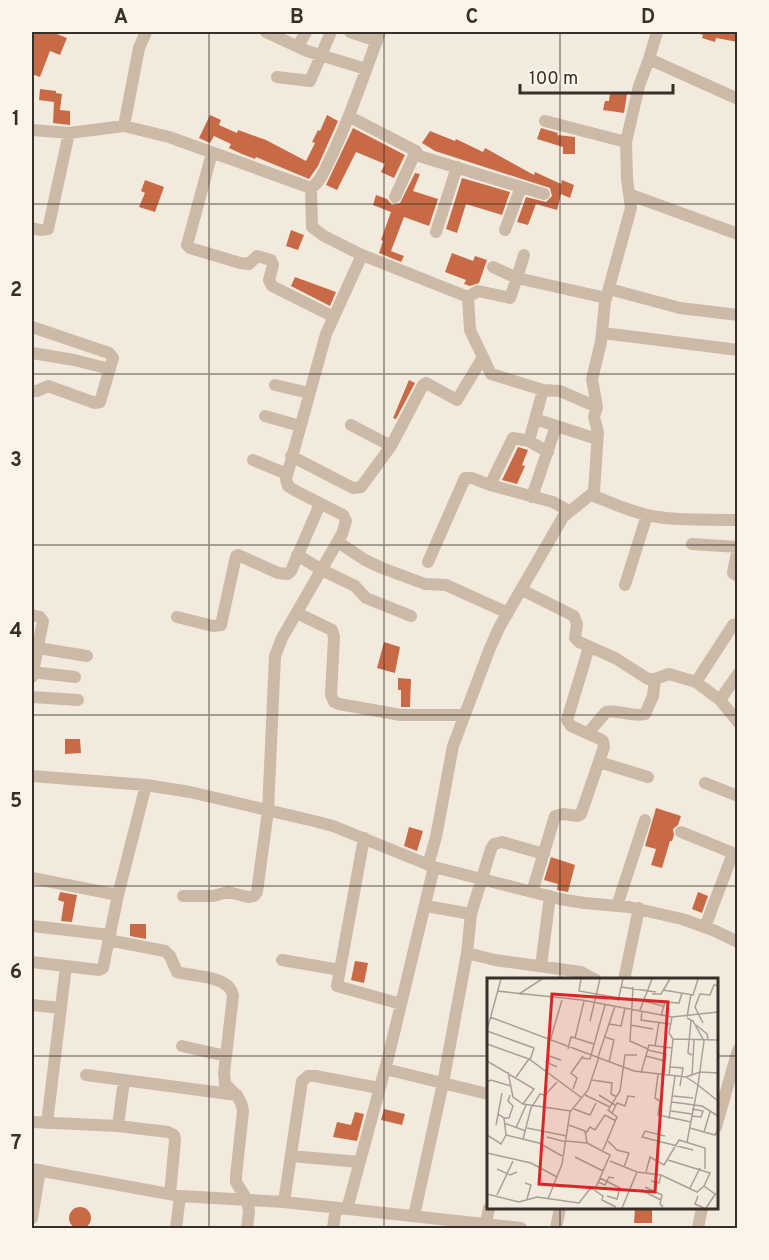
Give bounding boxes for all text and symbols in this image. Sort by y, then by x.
text: A [114,5,128,31]
text: B [290,5,304,31]
text: C [466,5,478,31]
text: D [641,5,655,31]
scale bar [520,57,673,95]
text: 100 m [529,68,578,91]
text: 1 [12,107,20,133]
text: 2 [10,278,22,304]
text: 3 [10,448,22,474]
text: 4 [10,619,22,645]
text: 5 [10,789,22,815]
text: 6 [10,960,22,986]
inset map [487,978,718,1209]
text: 7 [11,1131,21,1157]

